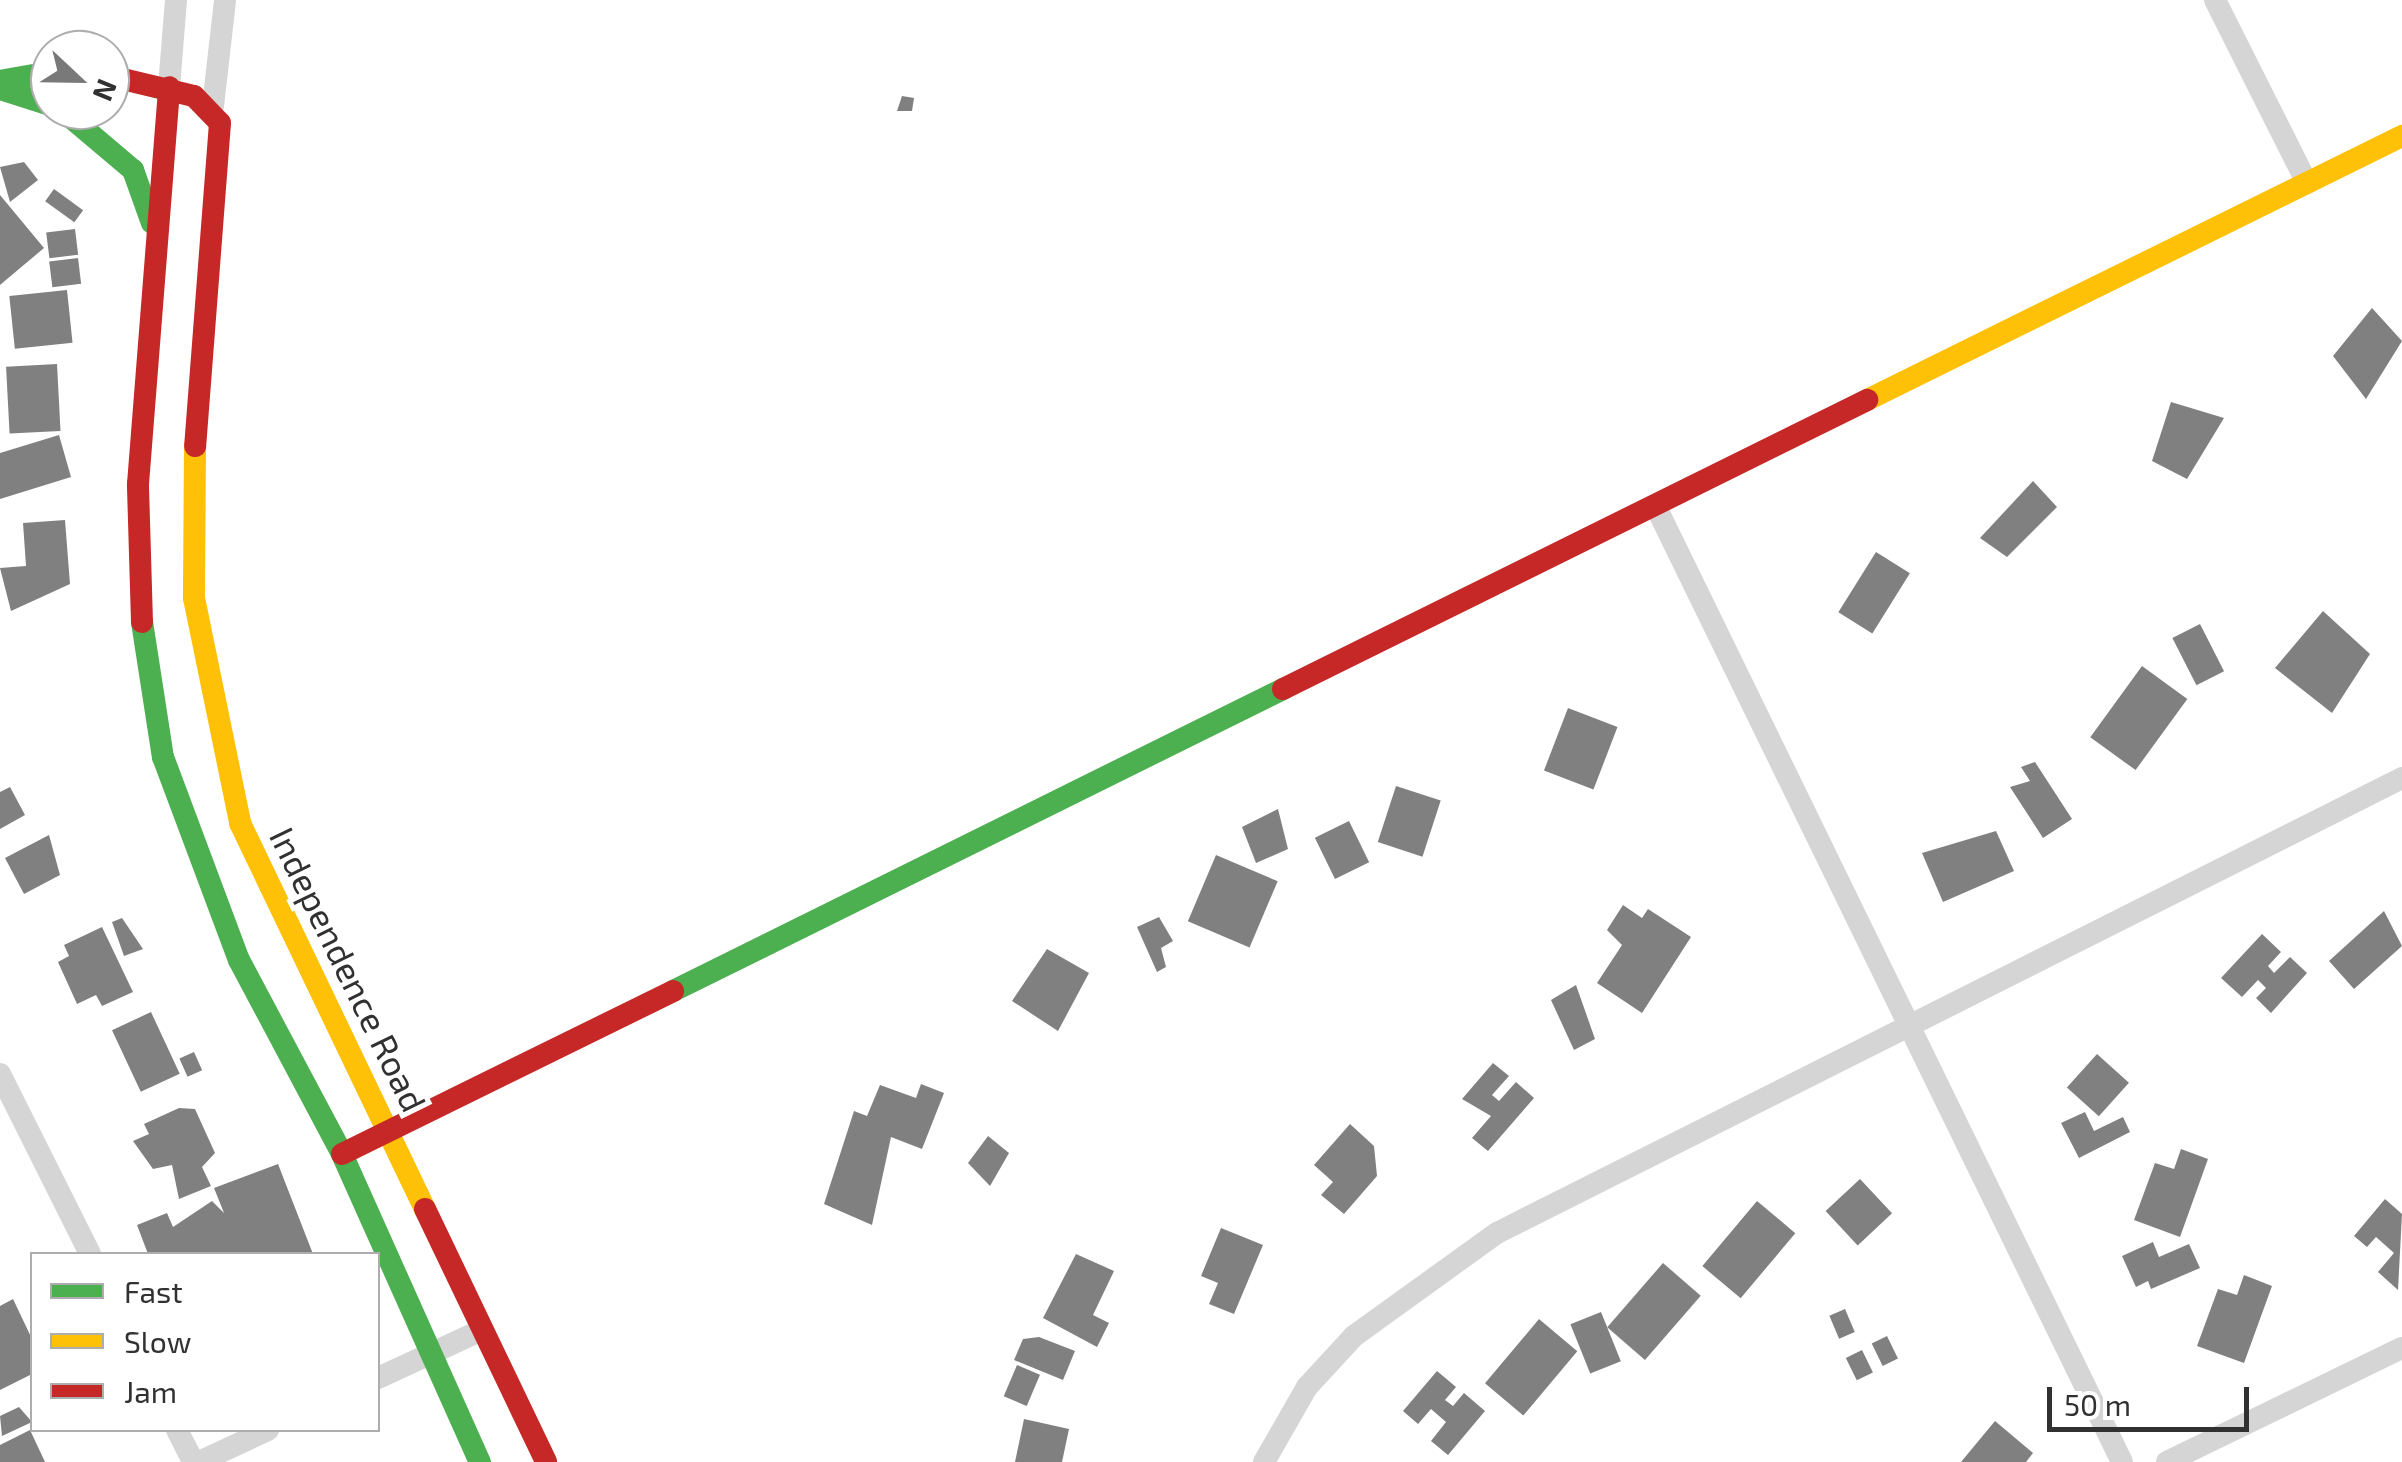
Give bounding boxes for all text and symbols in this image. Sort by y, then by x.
north arrow [30,30,130,130]
text: N [86,75,126,106]
street label: Independence Road [262,820,436,1118]
legend [30,1252,380,1432]
text: Fast [124,1273,183,1309]
text: Slow [124,1323,191,1359]
scale bar [2052,1367,2254,1429]
text: Jam [124,1373,177,1409]
text: 50 m [2064,1386,2131,1422]

